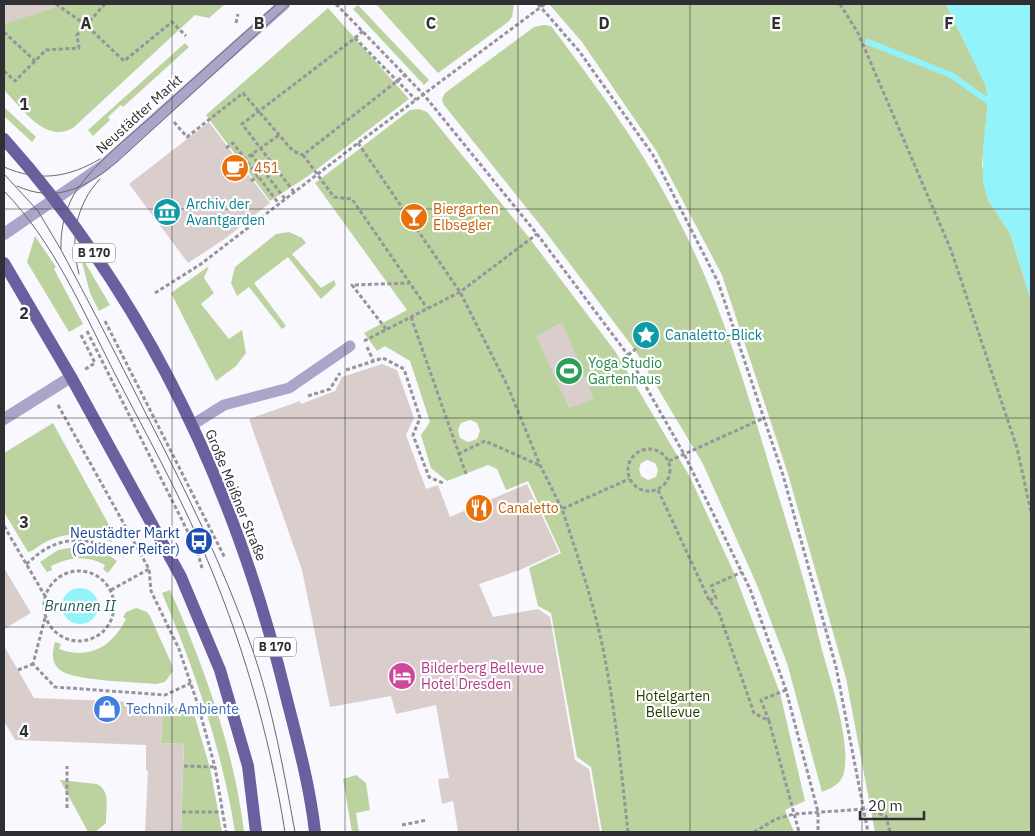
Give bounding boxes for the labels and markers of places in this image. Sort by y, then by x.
cafe icon: 451 [220,153,250,183]
place label: 451 [254,159,279,177]
place label: Archiv der Avantgarden [186,195,265,229]
museum icon: Archiv der Avantgarden [152,197,182,227]
place label: Biergarten Elbsegler [433,200,499,234]
bar icon: Biergarten Elbsegler [399,202,429,232]
place icon: Canaletto-Blick [631,320,661,350]
place label: Canaletto-Blick [665,326,763,344]
place label: Yoga Studio Gartenhaus [588,354,662,388]
sports icon: Yoga Studio Gartenhaus [554,356,584,386]
restaurant icon: Canaletto [464,493,494,523]
place label: Canaletto [498,499,559,517]
place label: Neustädter Markt (Goldener Reiter) [70,524,180,558]
bus stop icon: Neustädter Markt (Goldener Reiter) [184,526,214,556]
place label: Bilderberg Bellevue Hotel Dresden [421,659,544,693]
hotel icon: Bilderberg Bellevue Hotel Dresden [387,661,417,691]
shop icon: Technik Ambiente [92,694,122,724]
place label: Technik Ambiente [126,700,239,718]

